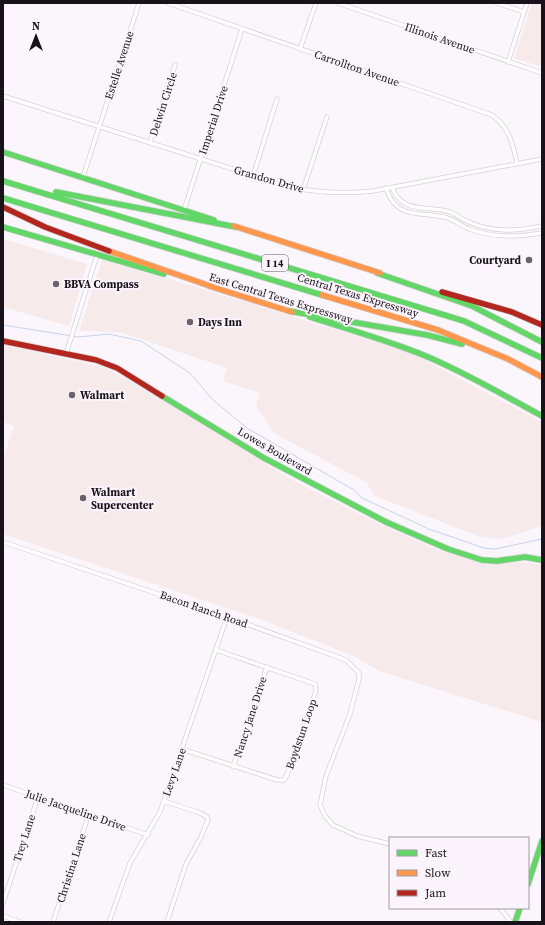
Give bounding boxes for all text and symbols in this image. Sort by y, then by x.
north arrow [16,16,56,56]
text: N [32,19,40,34]
street label: Illinois Avenue [403,19,477,58]
street label: Estelle Avenue [101,29,138,101]
street label: Carrollton Avenue [312,47,402,90]
street label: Delwin Circle [146,70,181,138]
street label: Imperial Drive [195,83,232,157]
street label: Grandon Drive [232,162,306,197]
place label: Courtyard [469,253,521,268]
road number: I 14 [262,255,288,271]
marker: Courtyard [524,255,534,265]
street label: East Central Texas Expressway [207,269,355,328]
street label: Central Texas Expressway [295,270,421,321]
place label: BBVA Compass [64,277,139,292]
marker: BBVA Compass [51,279,61,289]
place label: Days Inn [198,315,242,330]
marker: Days Inn [185,317,195,327]
place label: Walmart [80,388,125,403]
marker: Walmart [67,390,77,400]
street label: Lowes Boulevard [235,424,315,479]
place label: Walmart Supercenter [91,485,155,513]
marker: Walmart Supercenter [78,493,88,503]
street label: Bacon Ranch Road [158,587,250,632]
street label: Nancy Jane Drive [230,674,271,760]
street label: Boydstun Loop [282,697,321,771]
street label: Levy Lane [159,746,190,798]
street label: Julie Jacqueline Drive [23,786,129,835]
street label: Trey Lane [10,812,39,864]
street label: Christina Lane [53,831,90,905]
legend [389,837,529,909]
text: Fast [425,845,447,861]
text: Slow [425,865,451,881]
text: Jam [424,885,446,901]

